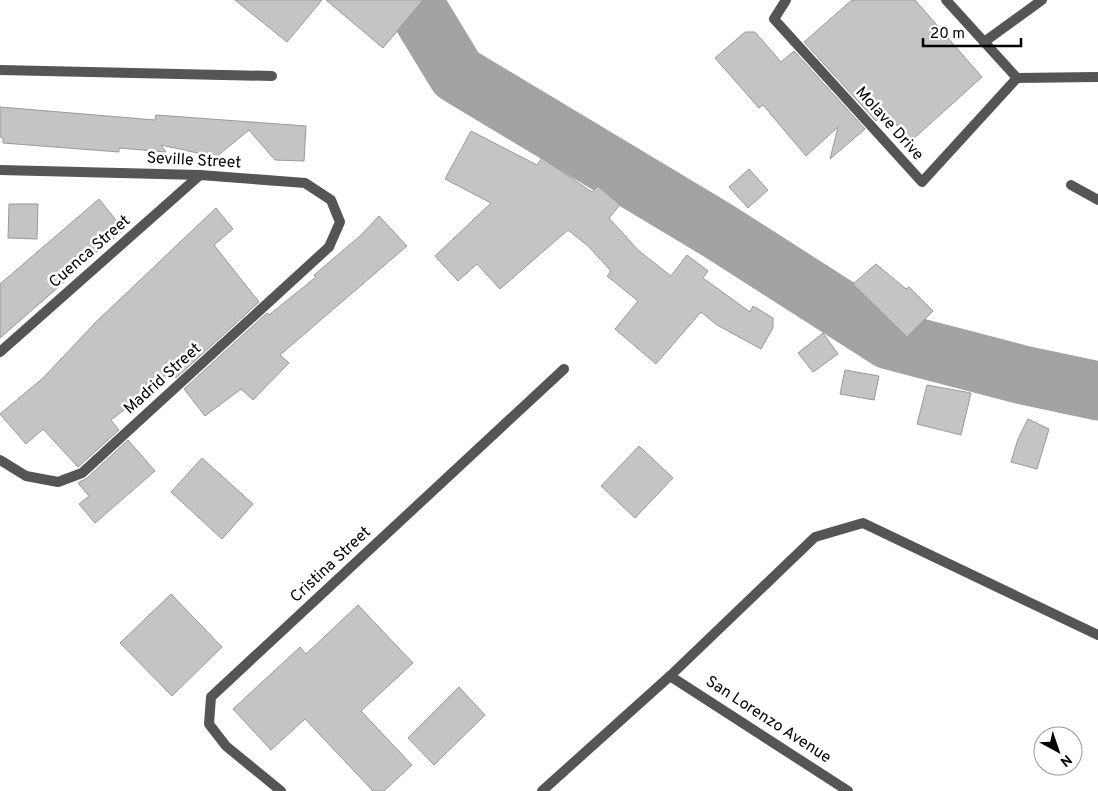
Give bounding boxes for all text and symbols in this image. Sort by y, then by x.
scale bar [923,15,1020,47]
text: 20 m [930,25,965,44]
street label: Molave Drive [851,83,927,165]
street label: Seville Street [146,149,242,173]
street label: Cuenca Street [45,211,135,293]
street label: Madrid Street [120,339,206,419]
street label: Cristina Street [287,523,375,607]
street label: San Lorenzo Avenue [701,672,835,768]
north arrow [1033,726,1083,776]
text: N [1056,750,1075,770]

